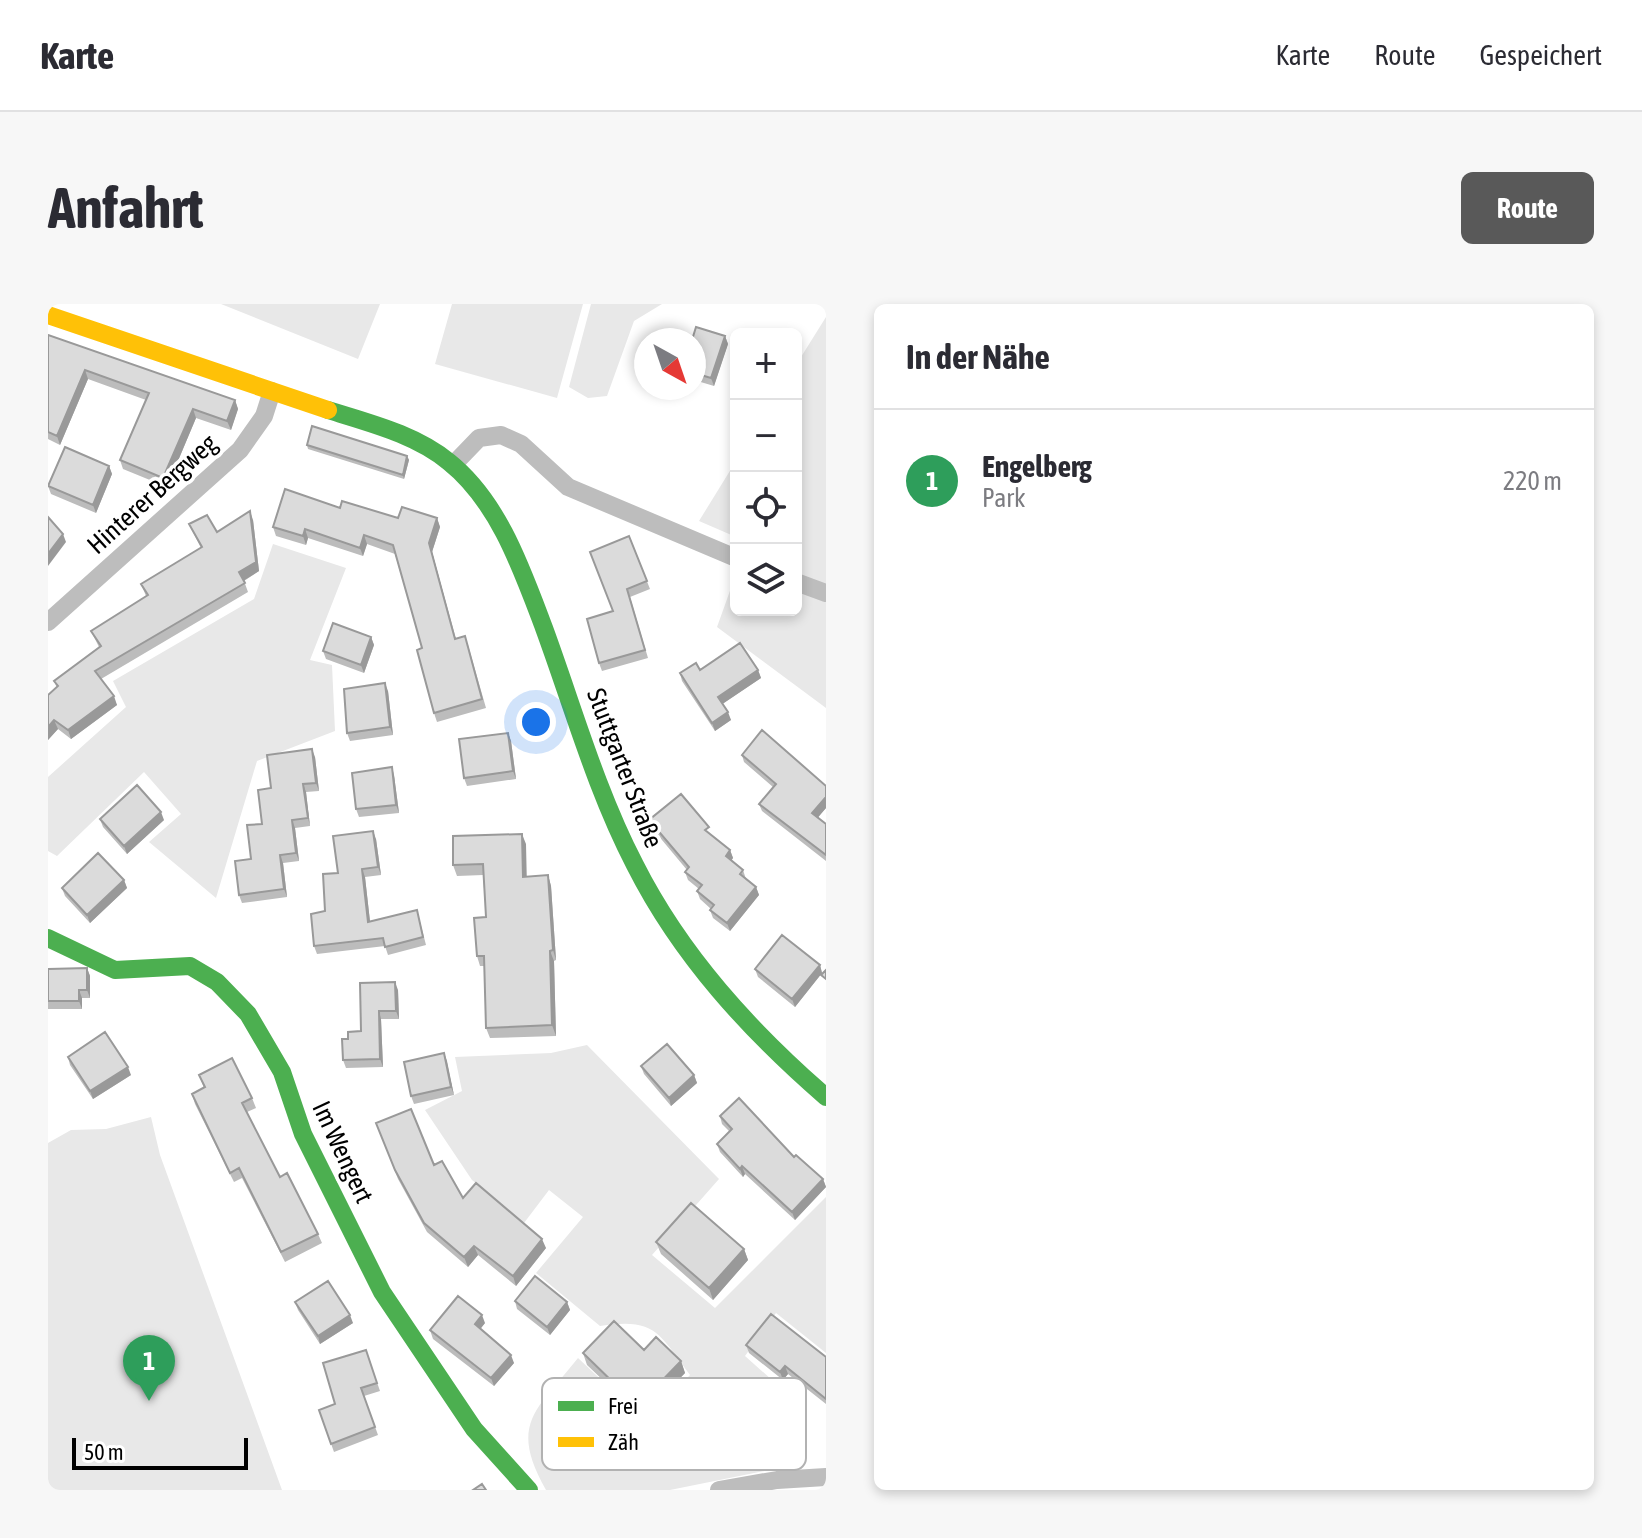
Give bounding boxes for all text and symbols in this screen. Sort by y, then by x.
text: Karte [40,34,114,77]
text: Karte [1276,39,1330,71]
text: Route [1374,39,1435,71]
text: Gespeichert [1479,39,1602,71]
button: Route [1461,172,1594,244]
text: Anfahrt [48,176,203,240]
north arrow [634,328,706,400]
map controls [730,328,802,616]
button: + [730,328,802,400]
text: In der Nähe [906,337,1050,376]
button: − [730,400,802,472]
street label: Hinterer Bergweg [81,427,224,560]
text: Engelberg [982,449,1092,483]
text: 1 [926,466,938,496]
text: 220 m [1503,466,1562,496]
button: locate [730,472,802,544]
text: Park [982,483,1025,513]
button: layers [730,544,802,616]
street label: Stuttgarter Straße [581,684,669,852]
your location [516,702,556,742]
street label: Im Wengert [306,1096,380,1208]
pin: 1 [123,1335,175,1401]
legend [542,1378,806,1470]
text: Frei [608,1393,638,1419]
text: Zäh [608,1429,639,1455]
scale bar [72,1434,248,1470]
text: 50 m [84,1439,124,1465]

